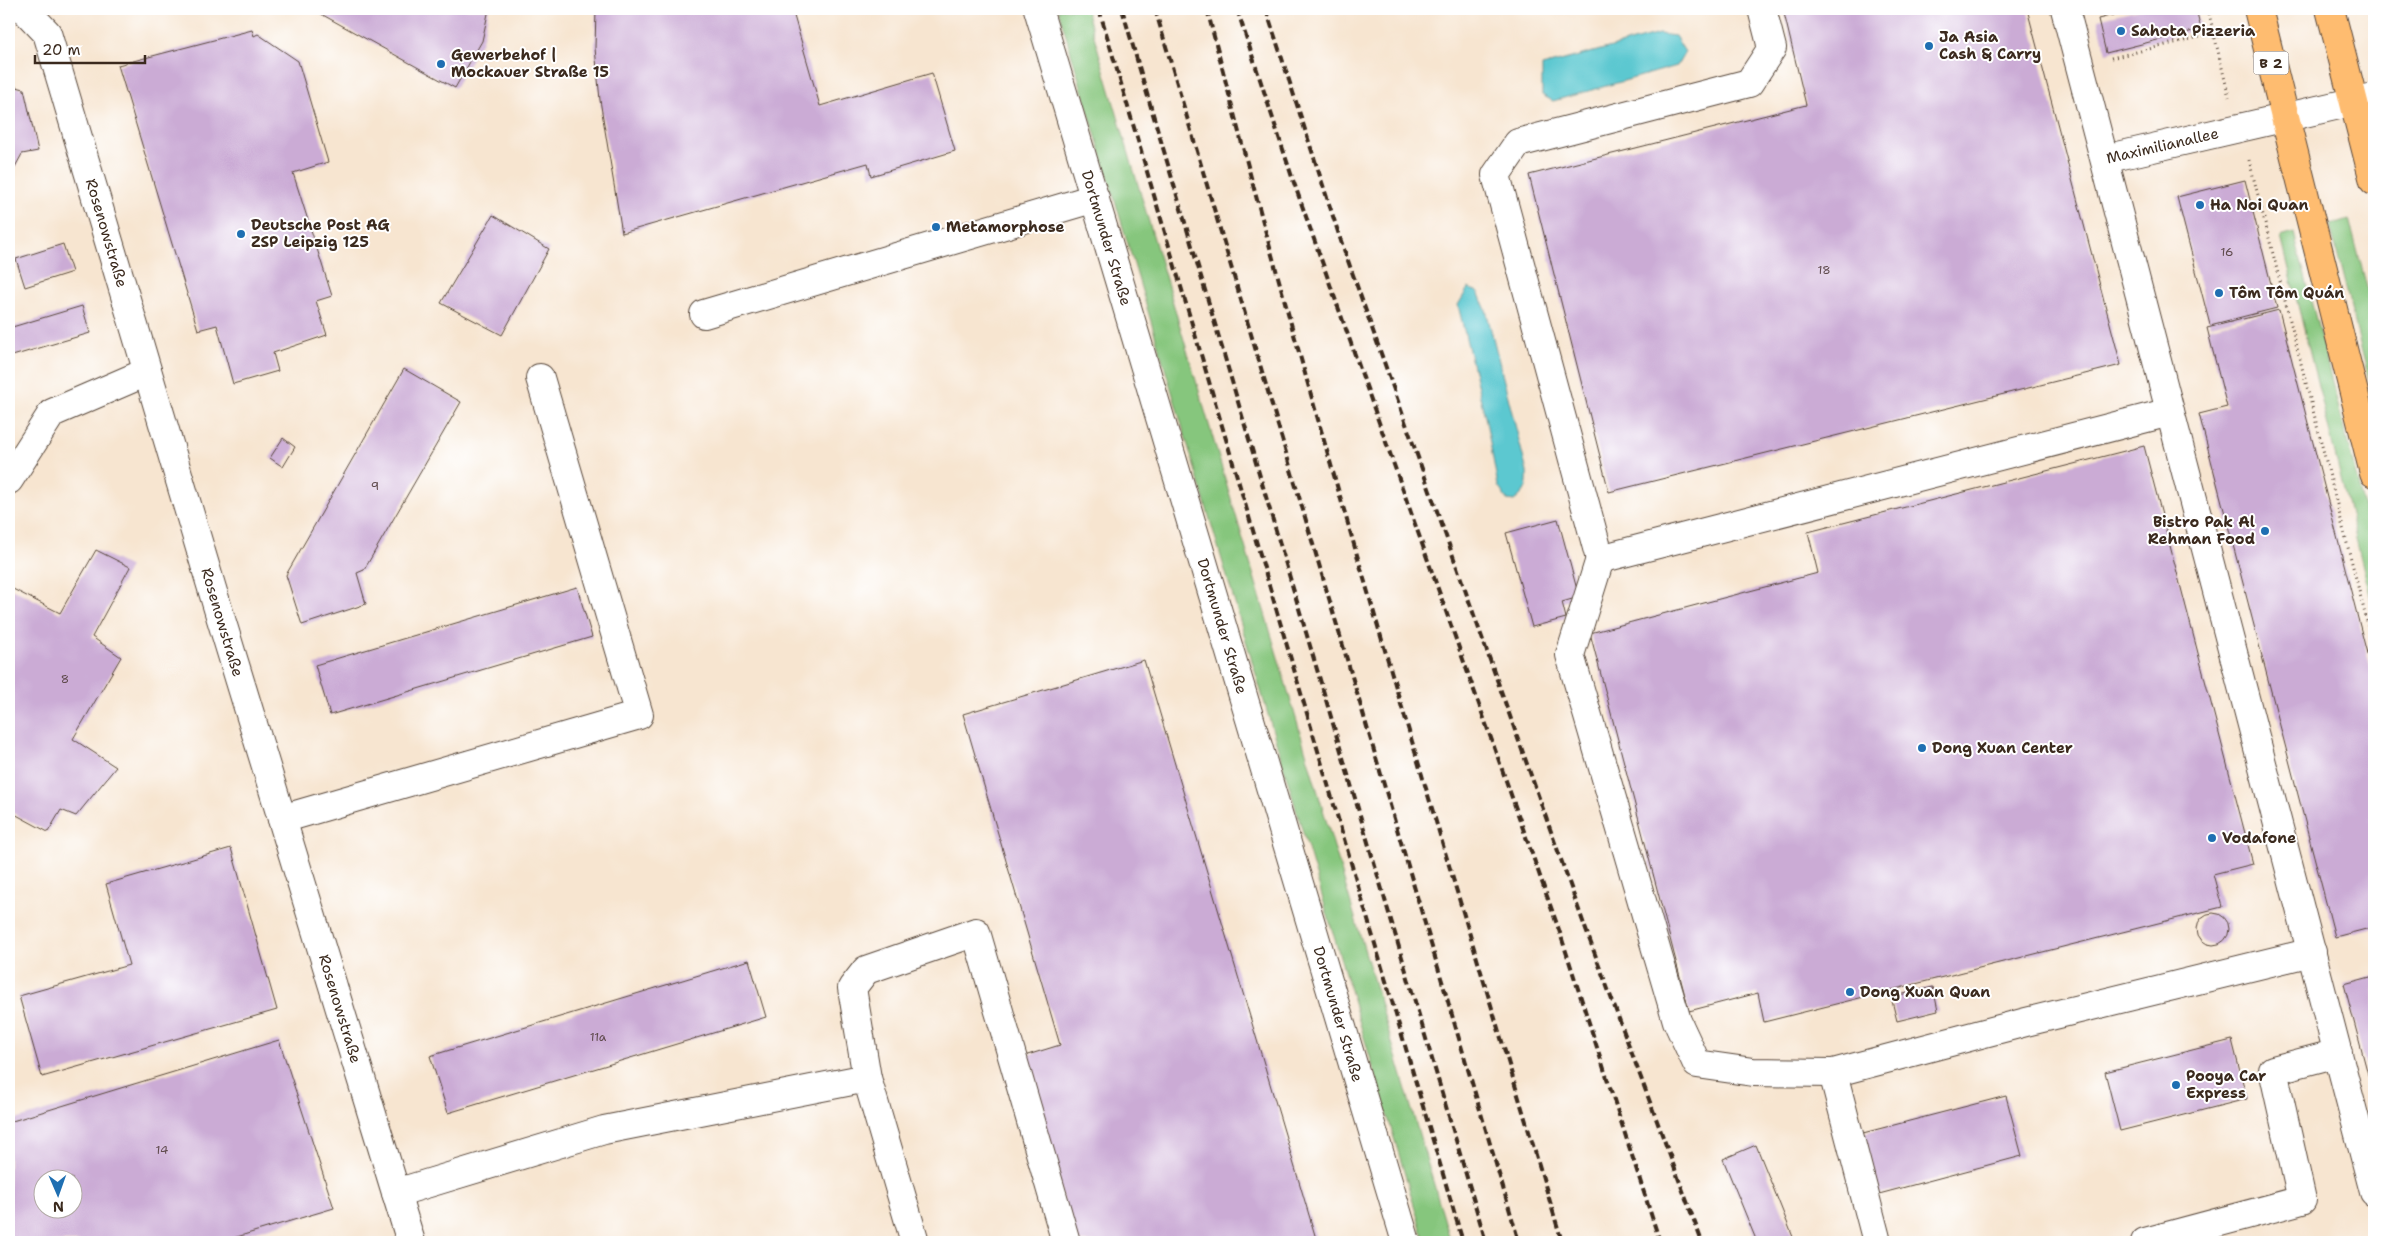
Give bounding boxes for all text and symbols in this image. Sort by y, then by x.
place label: Sahota Pizzeria [2131,21,2256,41]
marker: Sahota Pizzeria [2115,25,2127,37]
place label: Ja Asia Cash & Carry [1939,27,2041,64]
scale bar [35,32,145,64]
text: 20 m [42,40,81,60]
marker: Ja Asia Cash & Carry [1923,40,1935,52]
place label: Gewerbehof | Mockauer Straße 15 [451,45,609,82]
road number: B 2 [2254,52,2288,74]
marker: Gewerbehof | Mockauer Straße 15 [435,58,447,70]
street label: Maximilianallee [2104,123,2221,168]
street label: Dortmunder Straße [1077,168,1136,308]
street label: Rosenowstraße [81,176,132,290]
place label: Ha Noi Quan [2210,195,2308,215]
marker: Ha Noi Quan [2194,199,2206,211]
place label: Deutsche Post AG ZSP Leipzig 125 [251,215,390,252]
place label: Metamorphose [946,217,1065,237]
marker: Metamorphose [930,221,942,233]
marker: Deutsche Post AG ZSP Leipzig 125 [235,228,247,240]
house number: 16 [2220,244,2234,260]
house number: 18 [1817,262,1831,278]
place label: Tôm Tôm Quán [2229,283,2344,303]
marker: Tôm Tôm Quán [2213,287,2225,299]
house number: 9 [371,478,379,494]
place label: Bistro Pak Al Rehman Food [2148,512,2255,549]
marker: Bistro Pak Al Rehman Food [2259,525,2271,537]
street label: Dortmunder Straße [1193,556,1252,696]
street label: Rosenowstraße [196,566,248,679]
house number: 8 [61,671,69,687]
place label: Dong Xuan Center [1932,738,2073,758]
marker: Dong Xuan Center [1916,742,1928,754]
place label: Vodafone [2222,828,2296,848]
marker: Vodafone [2206,832,2218,844]
street label: Dortmunder Straße [1308,944,1368,1084]
street label: Rosenowstraße [314,952,366,1066]
place label: Dong Xuan Quan [1860,982,1990,1002]
marker: Dong Xuan Quan [1844,986,1856,998]
house number: 11a [590,1029,607,1045]
place label: Pooya Car Express [2186,1066,2266,1103]
marker: Pooya Car Express [2170,1079,2182,1091]
house number: 14 [156,1142,168,1158]
north arrow [32,1168,82,1218]
text: N [53,1198,64,1216]

